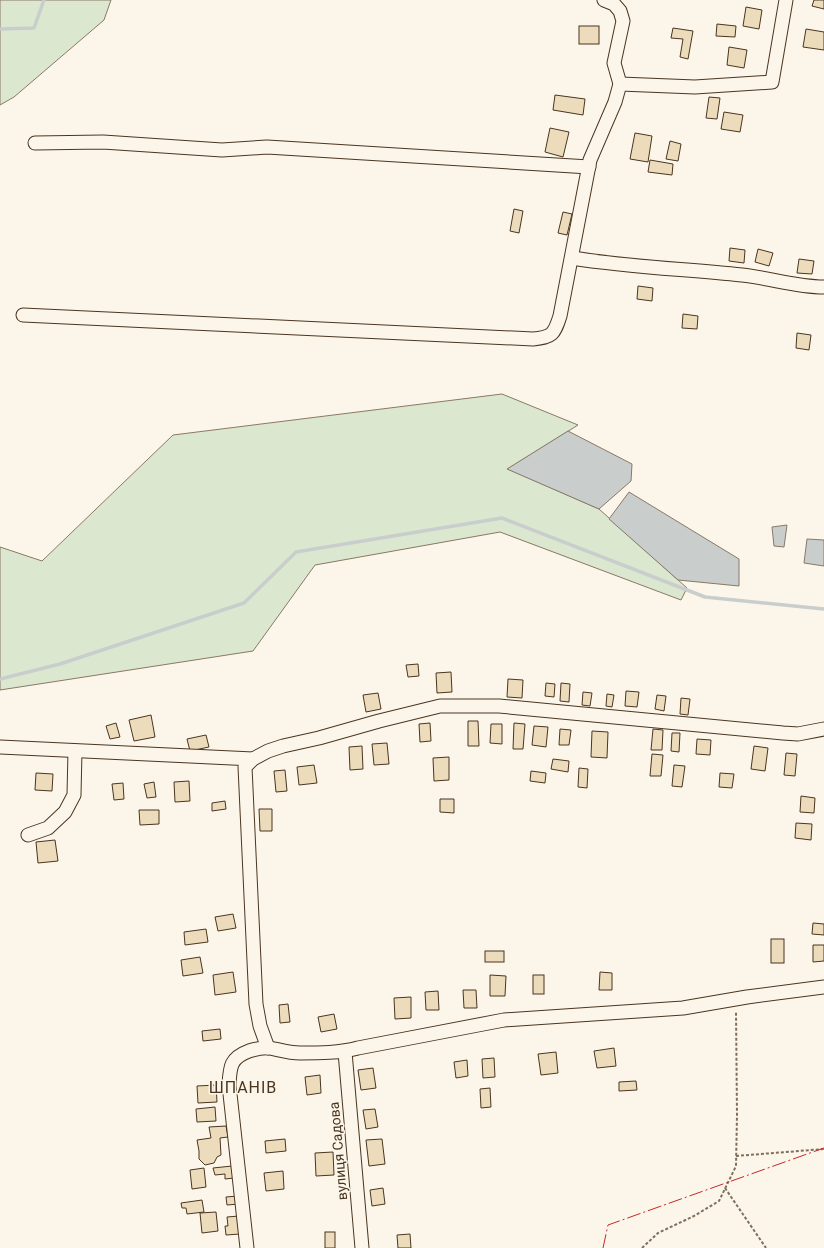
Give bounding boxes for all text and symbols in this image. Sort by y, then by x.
district label: ШПАНІВ [209,1078,277,1097]
street label: вулиця Садова [326,1101,350,1201]

